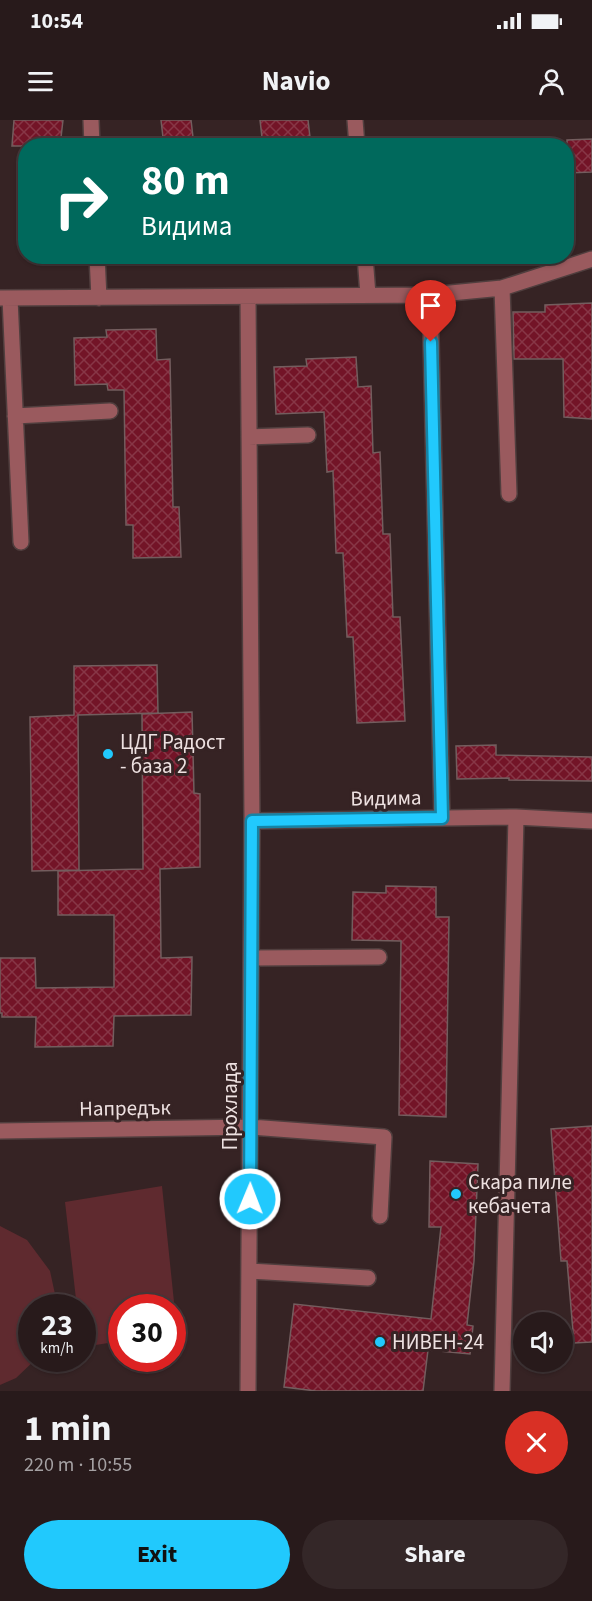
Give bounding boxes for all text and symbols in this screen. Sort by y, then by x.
text: 10:54 [30,5,83,37]
text: Navio [262,62,330,101]
icon: menu [24,65,57,98]
icon: person [535,65,568,98]
text: 80 m [141,151,230,211]
icon: right [42,162,120,240]
text: Видима [141,207,232,246]
pin [405,280,456,342]
icon: arrive [414,289,447,322]
place label: ЦДГ Радост - база 2 [120,727,225,781]
marker: ЦДГ Радост - база 2 [101,747,115,761]
street label: Видима [350,782,422,814]
street label: Прохлада [215,1061,245,1151]
street label: Напредък [79,1092,172,1124]
position arrow [218,1167,282,1231]
place label: Скара пиле кебачета [468,1167,572,1221]
marker: Скара пиле кебачета [449,1187,463,1201]
speed limit sign: 30 [108,1294,186,1372]
text: 23 [41,1304,73,1347]
map controls [513,1312,573,1372]
button: sound [513,1312,573,1372]
place label: НИВЕН-24 [392,1327,484,1357]
marker: НИВЕН-24 [373,1335,387,1349]
text: km/h [40,1338,74,1359]
text: 1 min [24,1403,112,1454]
button: close [505,1411,568,1474]
text: 220 m · 10:55 [24,1451,132,1479]
button: Exit [24,1520,290,1589]
button: Share [302,1520,568,1589]

